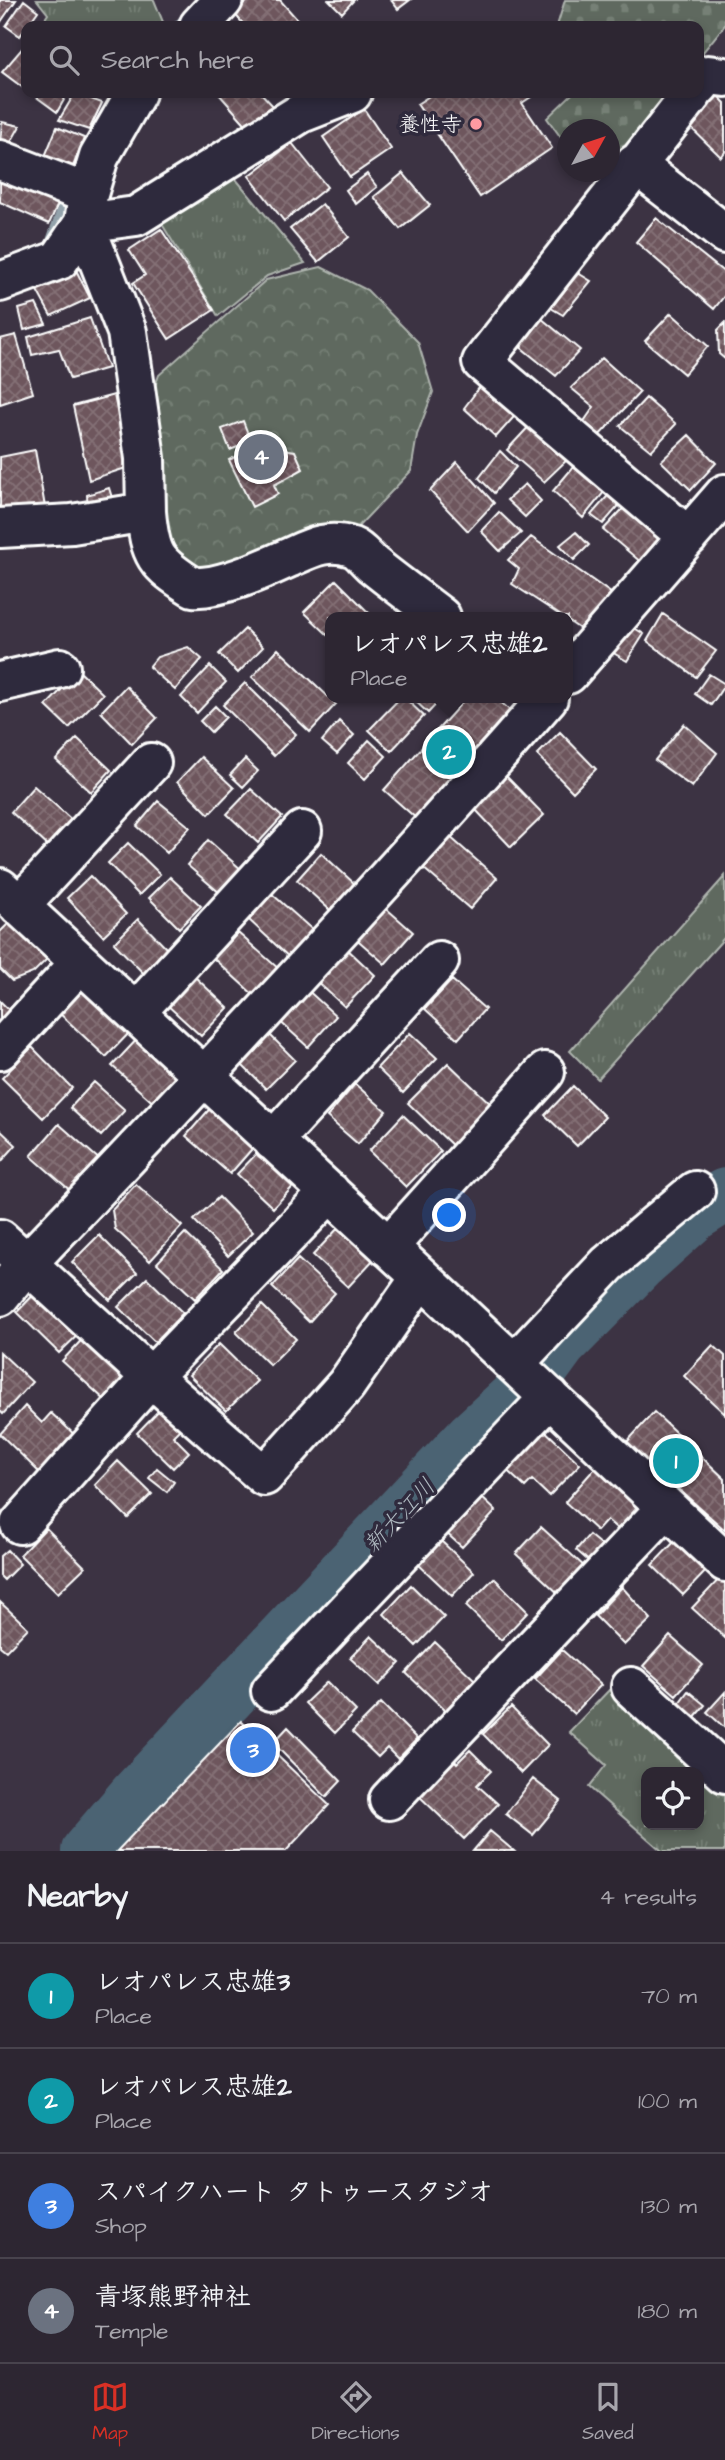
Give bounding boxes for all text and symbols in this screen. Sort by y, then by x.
search box [21,21,704,98]
icon: search [45,41,83,79]
text: Search here [101,42,254,78]
place label: 養性寺 [399,110,462,139]
marker: 養性寺 [468,116,484,132]
north arrow [557,119,620,182]
pin: 4 [238,431,284,483]
popup [325,612,573,703]
text: レオパレス忠雄2 [351,626,547,662]
text: Place [351,662,408,694]
pin: 2 [426,726,472,778]
your location [432,1198,466,1232]
pin: 1 [653,1435,699,1487]
water label: 新大江川 [357,1471,443,1560]
pin: 3 [230,1724,276,1776]
map controls [641,1767,704,1830]
button: locate [641,1767,704,1830]
text: Nearby [28,1876,128,1918]
text: 4 results [599,1881,697,1913]
text: レオパレス忠雄3 [95,1964,290,2000]
text: 1 [50,1980,52,2012]
text: 70 m [641,1980,697,2012]
text: Place [95,2000,152,2032]
text: レオパレス忠雄2 [95,2069,292,2105]
text: 2 [44,2085,58,2117]
text: 100 m [638,2085,697,2117]
text: Place [95,2105,152,2137]
text: スパイクハート タトゥースタジオ [95,2174,493,2210]
text: 3 [45,2190,57,2222]
text: 130 m [641,2190,697,2222]
text: Shop [95,2210,147,2242]
text: 青塚熊野神社 [95,2279,251,2315]
text: 4 [43,2295,59,2327]
text: 180 m [638,2295,697,2327]
text: Temple [95,2315,169,2347]
tab: Map [91,2378,129,2447]
tab: Directions [311,2378,400,2447]
tab: Saved [582,2378,634,2447]

